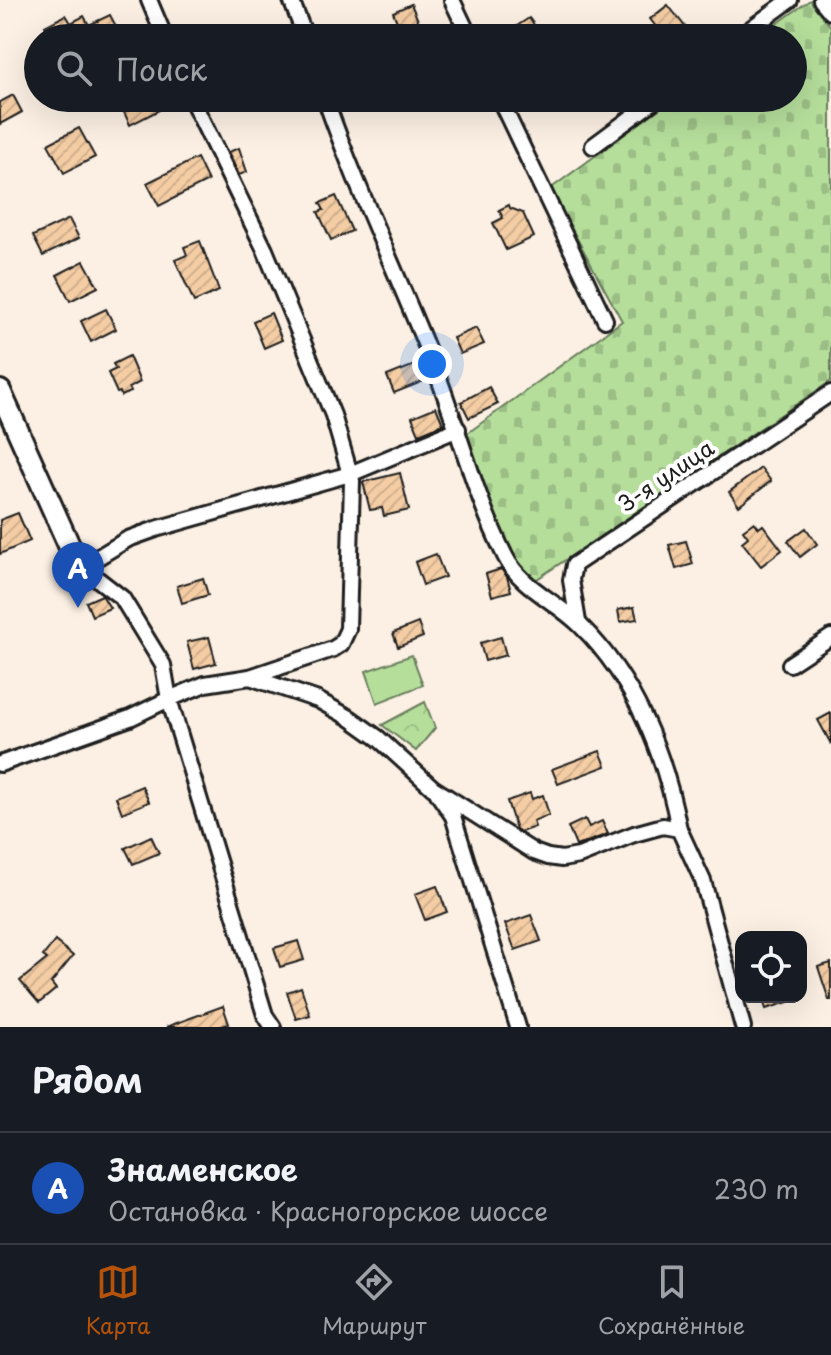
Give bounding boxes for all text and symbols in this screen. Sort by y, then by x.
search box [24,24,807,112]
icon: search [52,46,96,90]
text: Поиск [116,46,207,91]
your location [412,344,452,384]
street label: 3-я улица [611,430,720,519]
pin: A [52,542,104,608]
map controls [735,931,807,1003]
button: locate [735,931,807,1003]
text: Рядом [32,1053,143,1105]
text: Знаменское [108,1146,298,1191]
text: A [48,1169,68,1208]
text: 230 m [714,1169,799,1208]
text: Остановка · Красногорское шоссе [108,1191,548,1230]
tab: Карта [86,1260,150,1341]
tab: Маршрут [322,1260,426,1341]
tab: Сохранённые [598,1260,745,1341]

